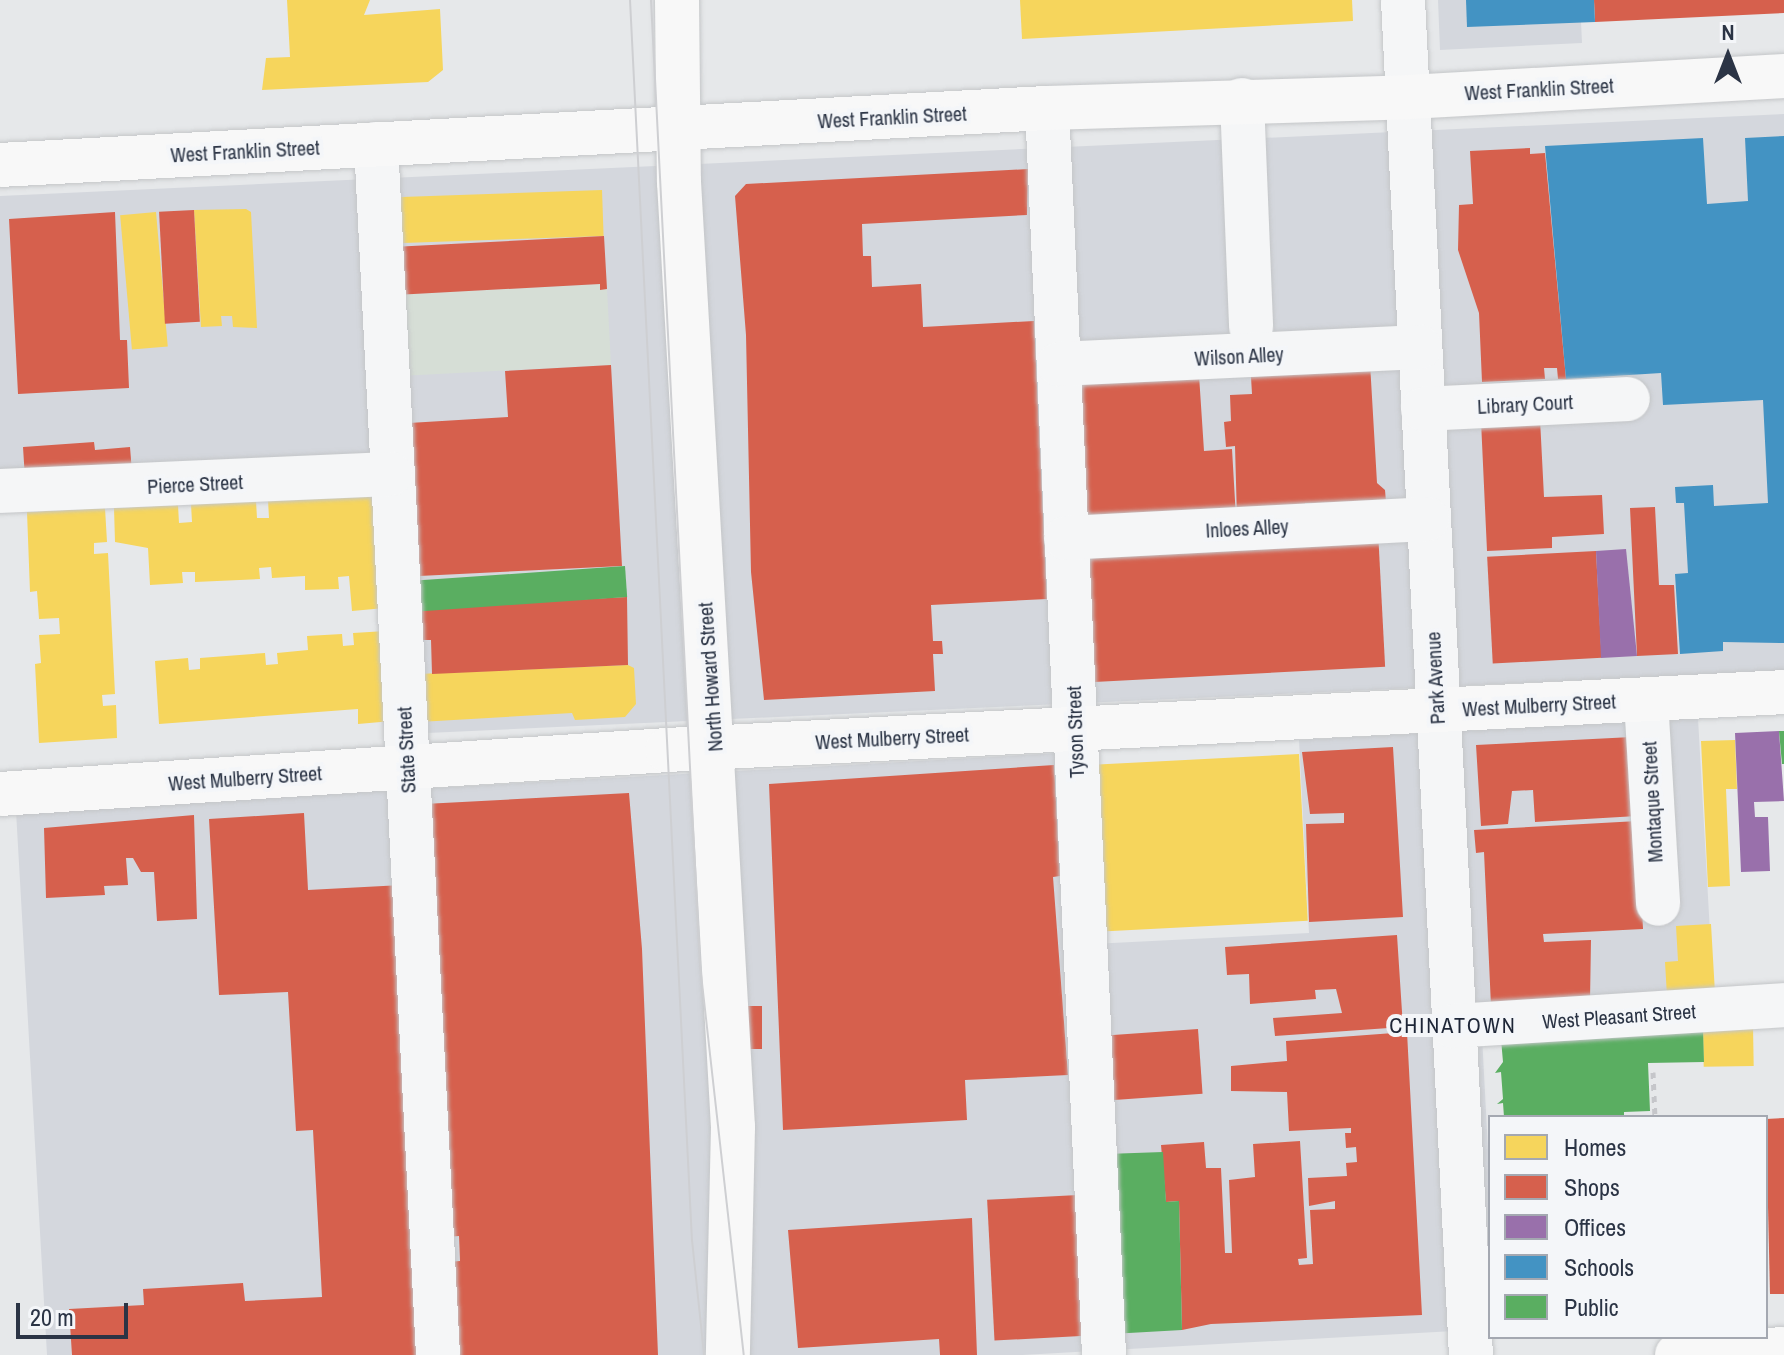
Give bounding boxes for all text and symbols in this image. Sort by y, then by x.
north arrow [1688,16,1768,96]
text: N [1721,17,1735,47]
street label: West Franklin Street [1464,73,1614,105]
street label: West Franklin Street [817,101,967,133]
street label: West Franklin Street [170,135,320,167]
street label: Wilson Alley [1193,342,1285,370]
street label: Library Court [1477,390,1573,418]
street label: Pierce Street [147,470,243,498]
street label: Inloes Alley [1204,514,1290,542]
street label: North Howard Street [693,602,727,752]
street label: Park Avenue [1421,631,1449,725]
street label: Tyson Street [1061,686,1089,778]
street label: West Mulberry Street [1462,689,1616,721]
street label: State Street [392,706,420,794]
street label: West Mulberry Street [815,722,969,754]
street label: Montaque Street [1637,741,1667,863]
street label: West Mulberry Street [167,761,323,795]
street label: West Pleasant Street [1541,999,1697,1033]
district label: CHINATOWN [1389,1013,1517,1039]
legend [1488,1115,1768,1339]
text: Homes [1564,1131,1626,1163]
text: Shops [1564,1171,1620,1203]
text: Offices [1564,1211,1626,1243]
text: Schools [1564,1251,1634,1283]
scale bar [20,1287,132,1337]
text: Public [1564,1291,1619,1323]
text: 20 m [30,1301,74,1333]

